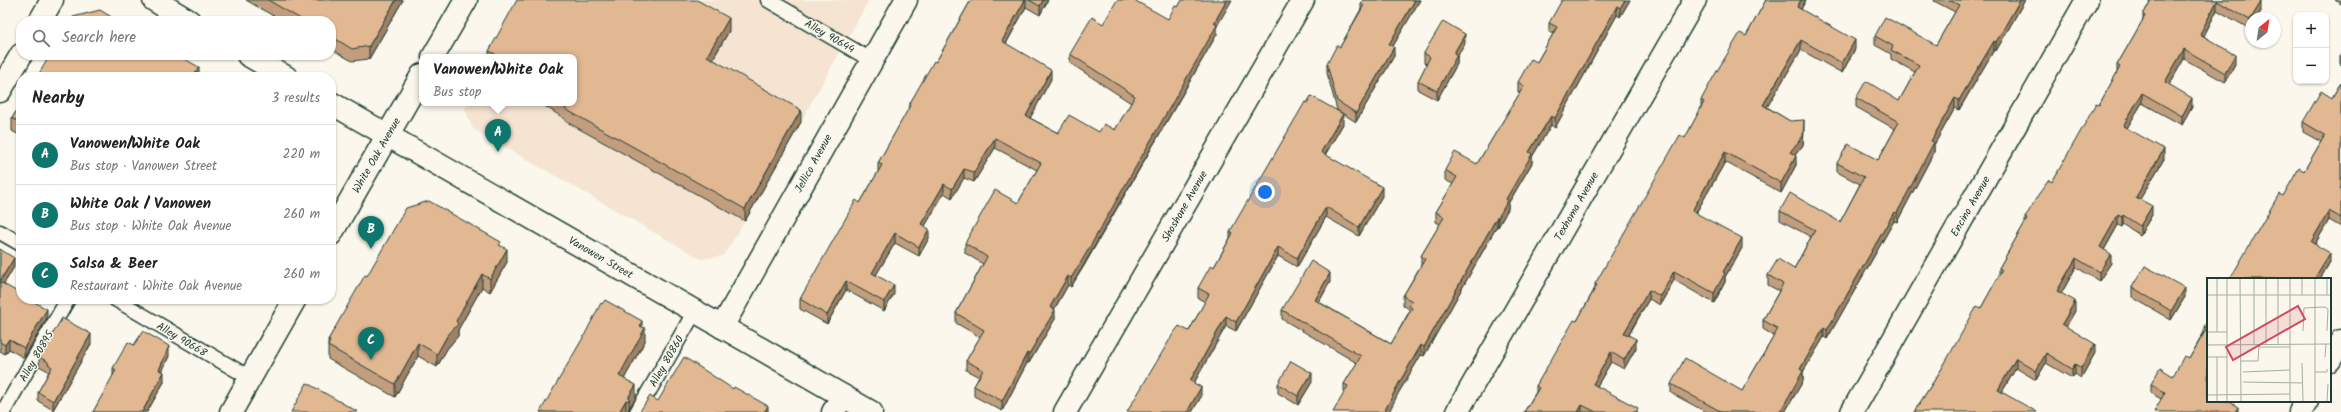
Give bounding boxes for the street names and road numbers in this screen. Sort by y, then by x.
street label: Alley 90644 [801,15,858,59]
street label: White Oak Avenue [348,114,406,197]
street label: Jellico Avenue [790,131,837,196]
street label: Shoshone Avenue [1157,167,1213,246]
street label: Texhoma Avenue [1550,169,1604,244]
street label: Encino Avenue [1946,173,1996,240]
street label: Vanowen Street [565,232,637,284]
street label: Alley 90668 [153,318,211,362]
street label: Alley 80895 [15,327,59,386]
street label: Alley 80860 [645,332,689,391]

